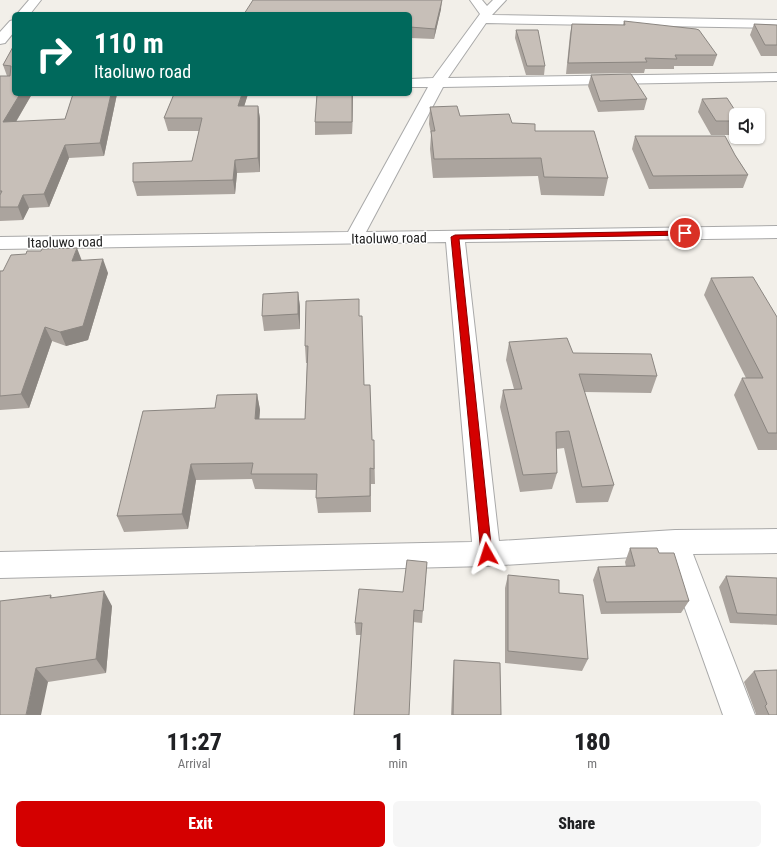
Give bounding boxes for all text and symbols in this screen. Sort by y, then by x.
text: 110 m [94,27,164,60]
icon: right [28,28,80,80]
text: Itaoluwo road [94,61,191,82]
map controls [729,108,765,144]
button: sound [729,108,765,144]
pin [668,216,702,250]
icon: arrive [674,222,696,244]
street label: Itaoluwo road [351,229,427,247]
street label: Itaoluwo road [27,233,103,251]
position arrow [466,533,508,575]
text: 11:27 [166,728,222,756]
text: 1 [392,728,404,756]
text: 180 [574,728,611,756]
text: Arrival [178,756,211,771]
text: min [388,756,408,771]
text: m [587,756,597,771]
button: Exit [16,801,385,847]
button: Share [393,801,761,847]

